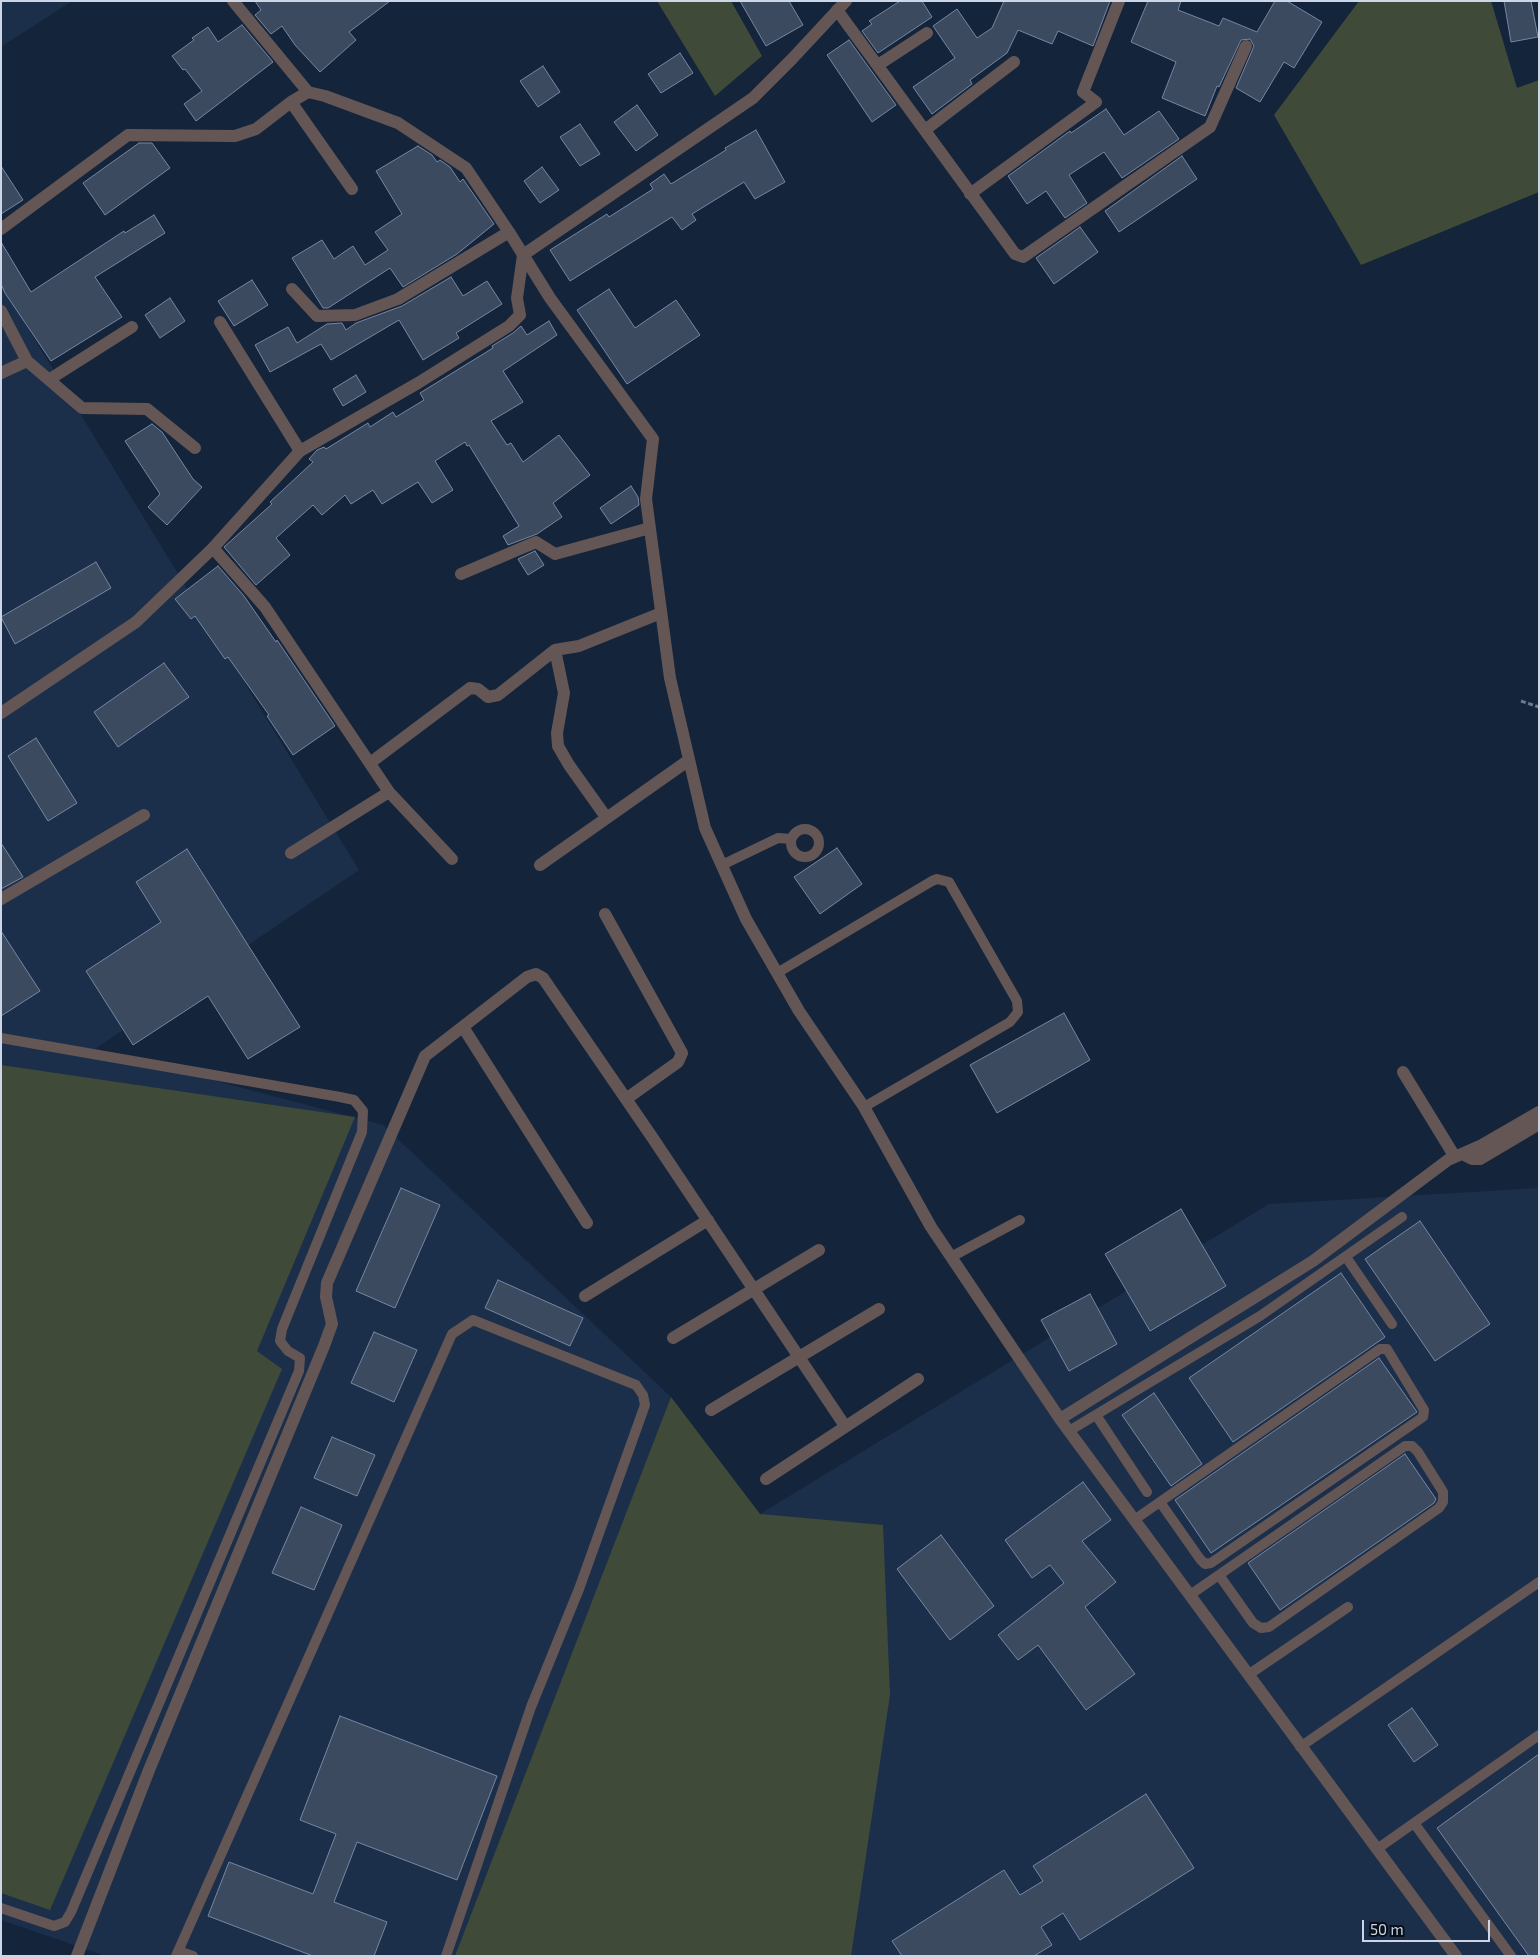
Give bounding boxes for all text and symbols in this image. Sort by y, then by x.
scale bar [1365,1910,1492,1942]
text: 50 m [1370,1920,1404,1938]

